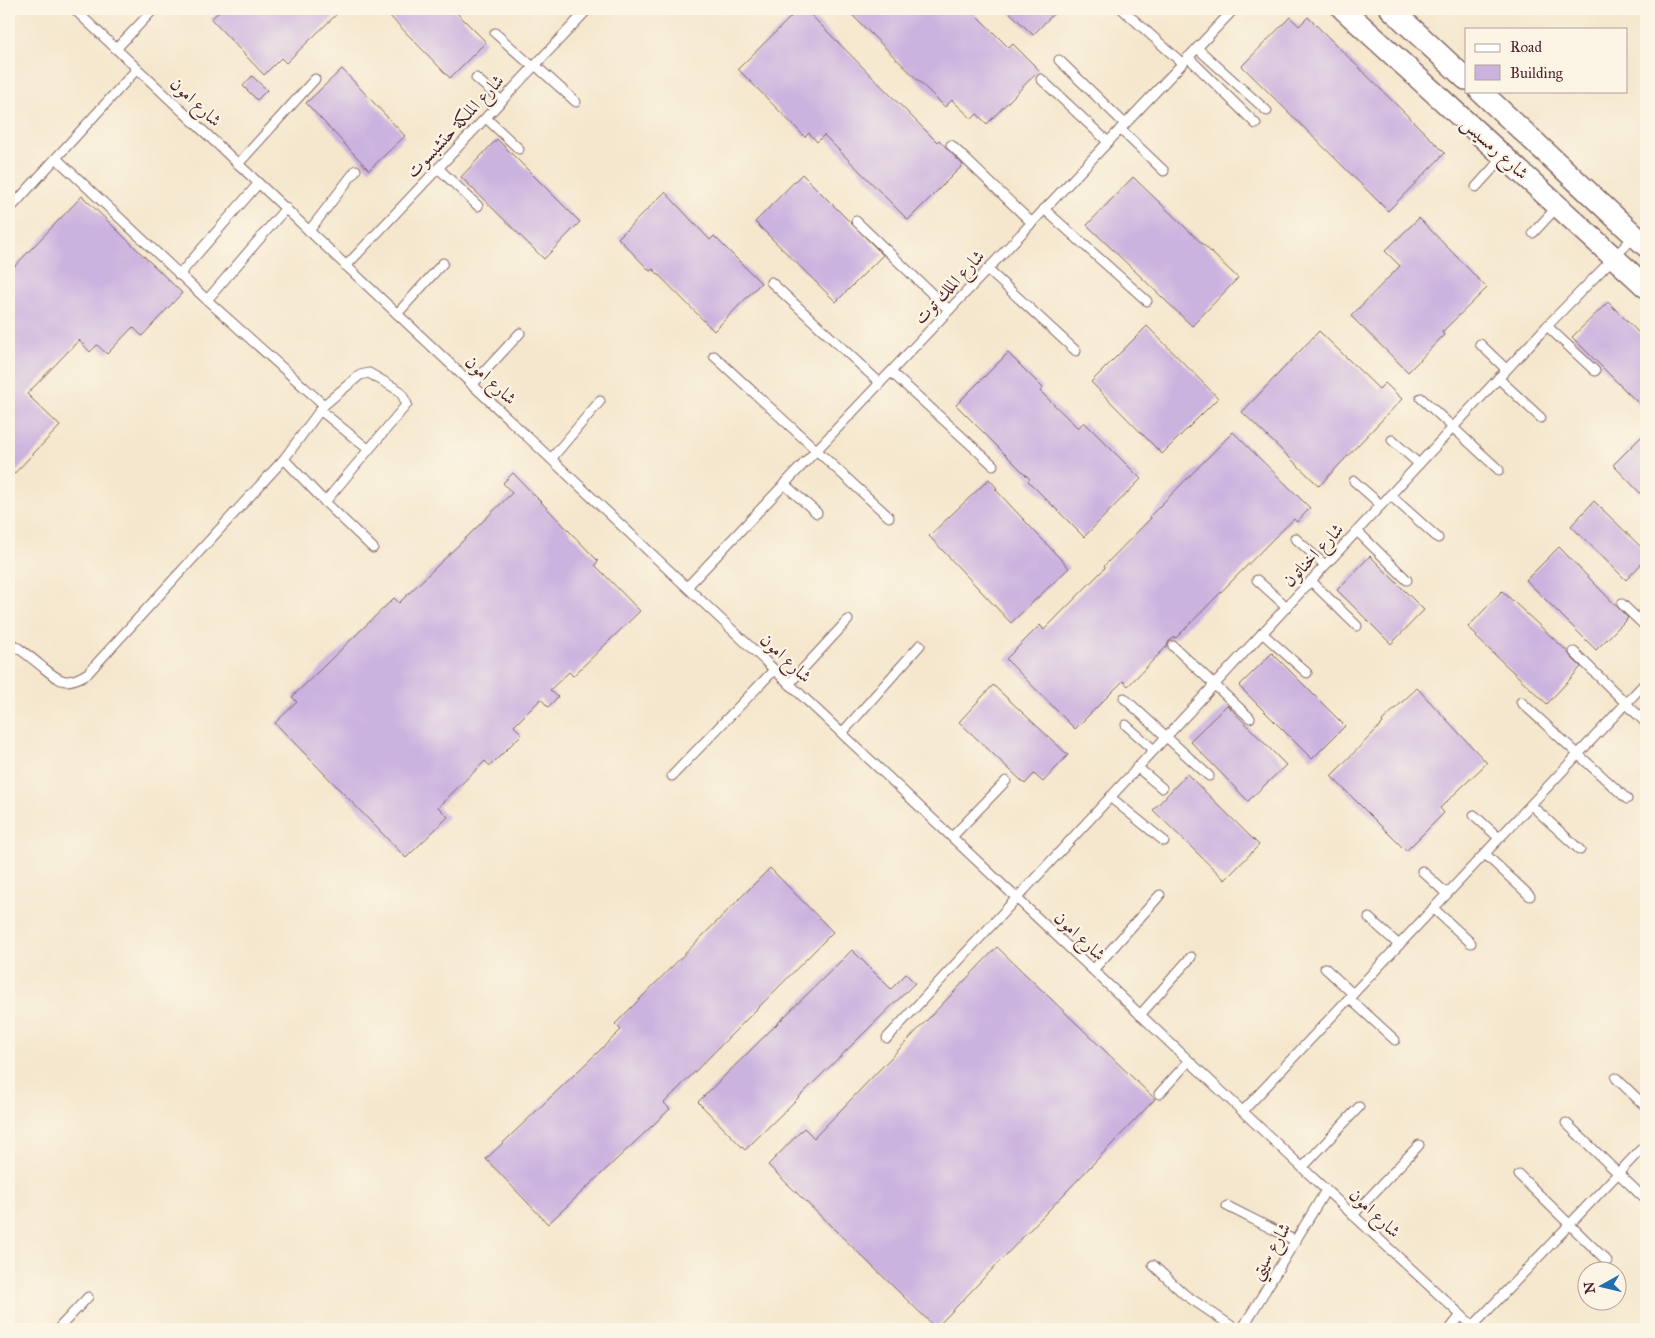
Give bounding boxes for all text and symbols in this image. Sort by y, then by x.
legend [1465,28,1628,92]
text: Road [1510,38,1542,56]
text: Building [1510,64,1564,82]
street label: شارع الملكة حتشبسوت [401,70,512,185]
street label: شارع امون [163,73,226,134]
street label: شارع رمسيس [1454,112,1533,187]
street label: شارع الملك توت [909,245,992,332]
street label: شارع امون [458,351,521,412]
street label: شارع اخناتون [1278,519,1351,594]
street label: شارع امون [753,629,816,690]
street label: شارع امون [1047,907,1110,968]
street label: شارع امون [1342,1184,1405,1245]
street label: شارع سيتي [1244,1218,1301,1287]
north arrow [1578,1260,1628,1310]
text: N [1580,1281,1599,1295]

